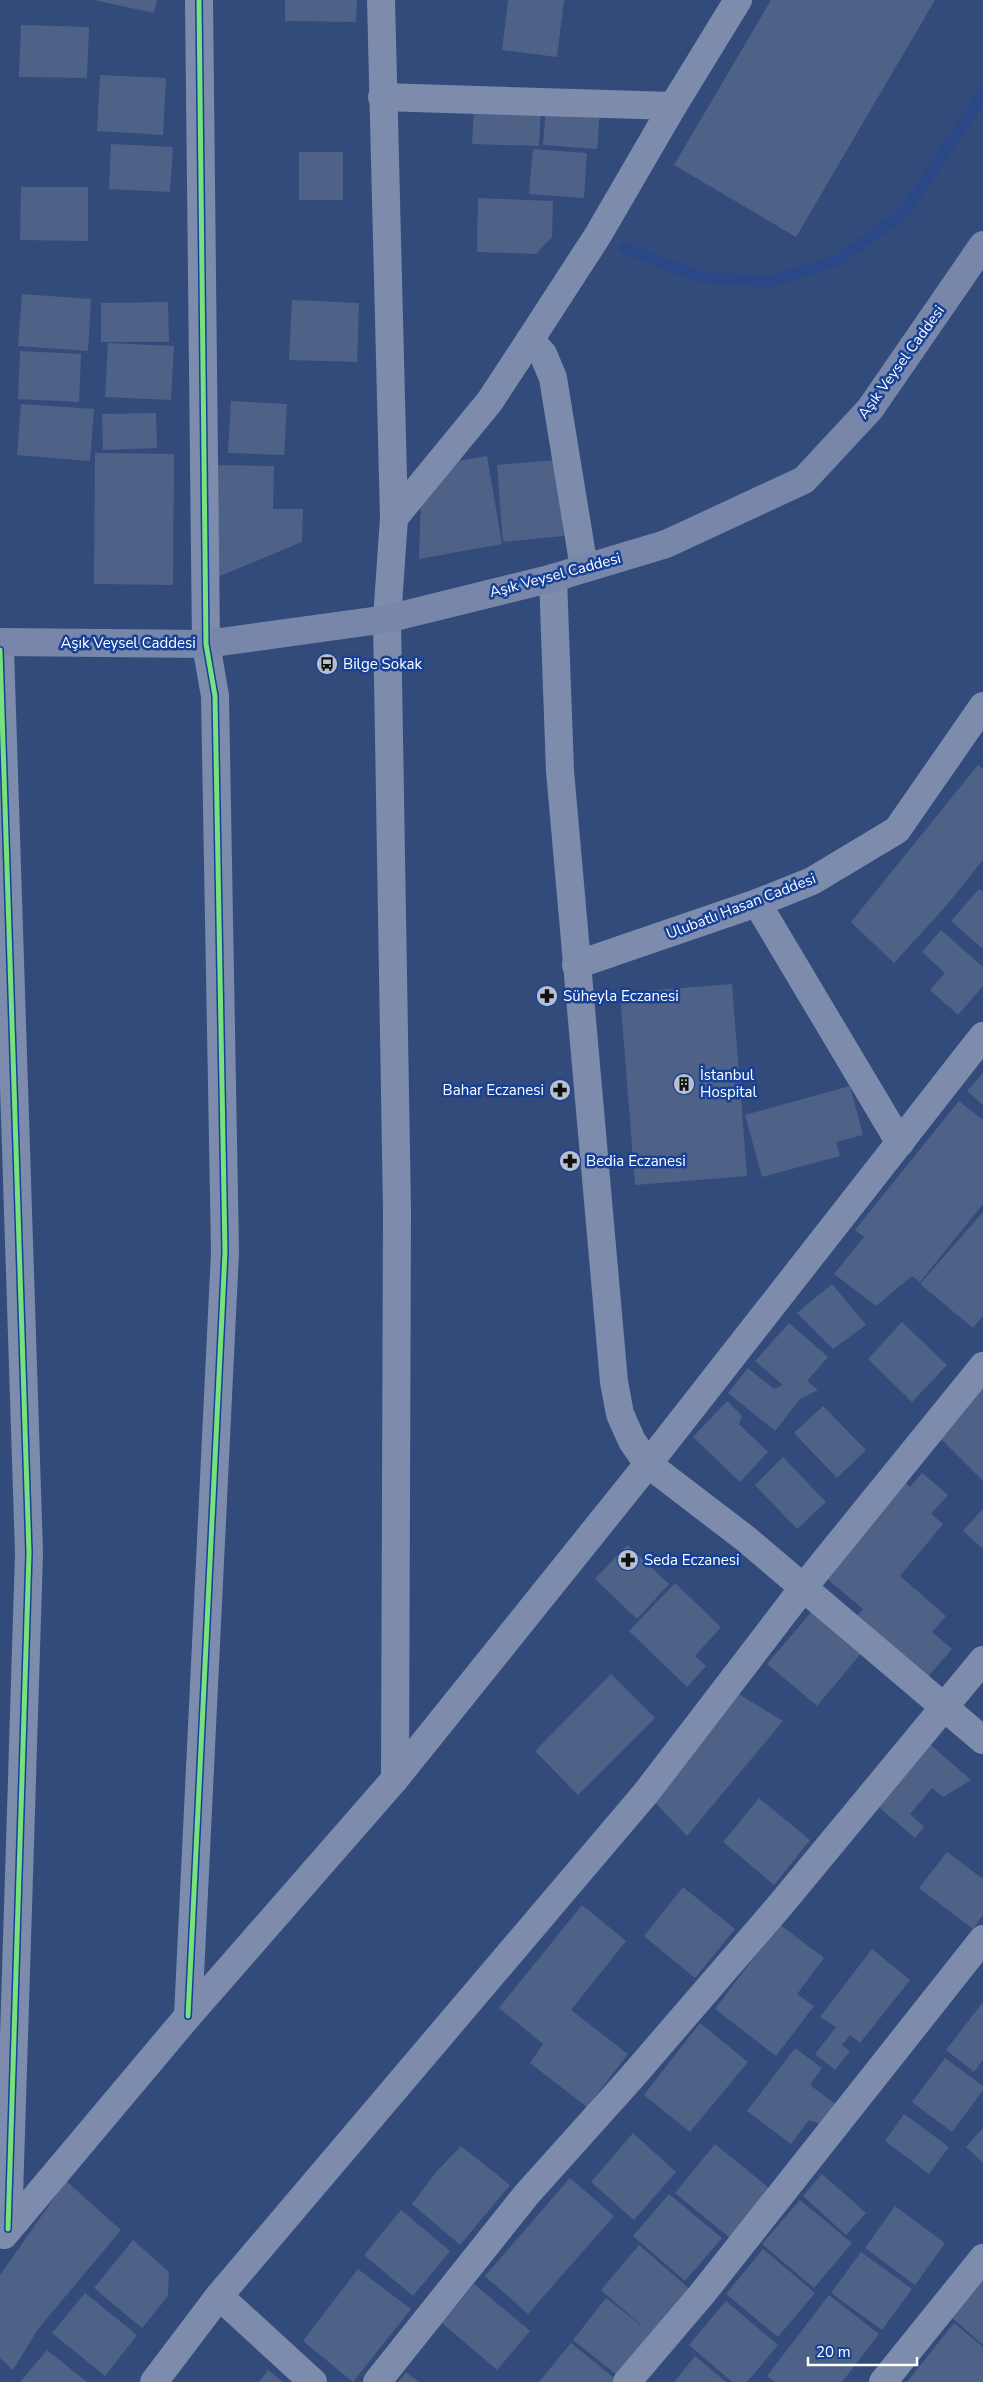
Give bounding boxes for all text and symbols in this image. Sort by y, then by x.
street label: Aşık Veysel Caddesi [853,301,949,423]
street label: Aşık Veysel Caddesi [487,548,623,602]
street label: Aşık Veysel Caddesi [60,633,196,653]
bus stop icon: Bilge Sokak [315,652,339,676]
place label: Bilge Sokak [343,654,423,674]
street label: Ulubatlı Hasan Caddesi [663,868,819,944]
pharmacy icon: Süheyla Eczanesi [535,984,559,1008]
place label: Süheyla Eczanesi [563,986,679,1006]
place label: İstanbul Hospital [700,1065,757,1102]
building icon: İstanbul Hospital [672,1072,696,1096]
pharmacy icon: Bahar Eczanesi [548,1078,572,1102]
place label: Bahar Eczanesi [443,1080,544,1100]
pharmacy icon: Bedia Eczanesi [558,1149,582,1173]
place label: Bedia Eczanesi [586,1151,686,1171]
pharmacy icon: Seda Eczanesi [616,1548,640,1572]
place label: Seda Eczanesi [644,1550,739,1570]
scale bar [808,2334,917,2366]
text: 20 m [816,2342,851,2362]

